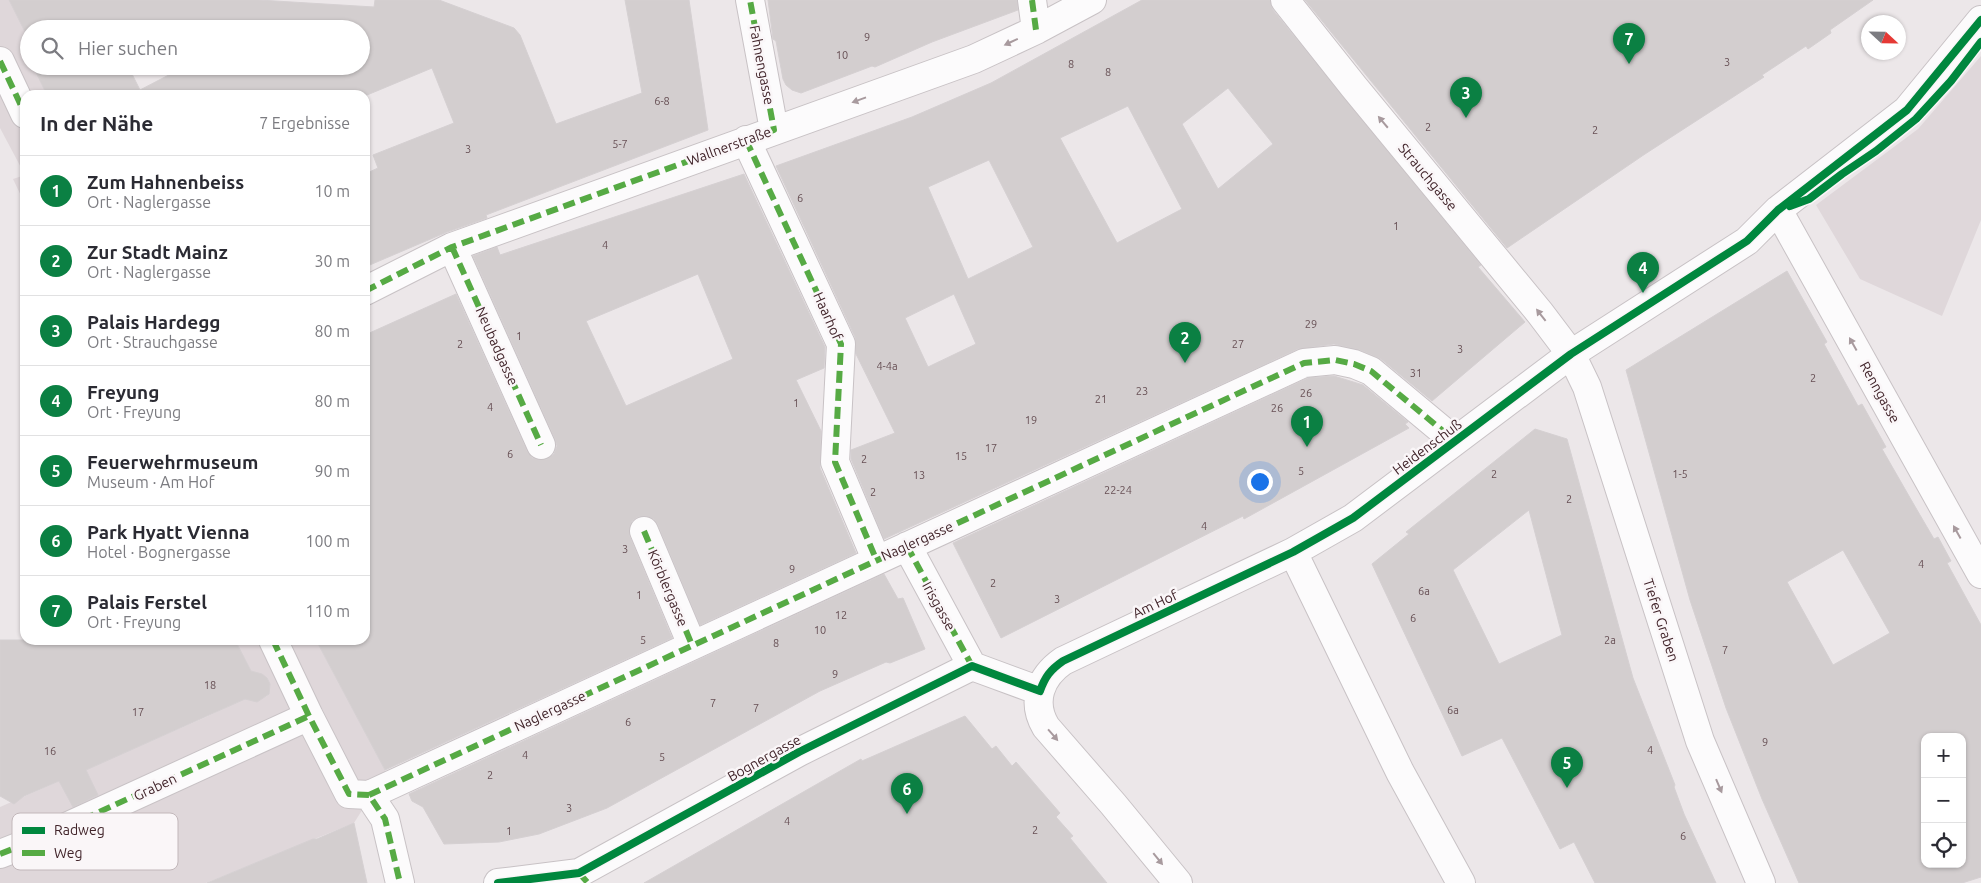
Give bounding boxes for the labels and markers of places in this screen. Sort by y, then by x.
pin: 7 [1613,23,1645,64]
pin: 3 [1450,77,1482,118]
pin: 4 [1627,252,1659,293]
pin: 2 [1169,322,1201,363]
pin: 1 [1291,406,1323,447]
pin: 5 [1551,747,1583,788]
pin: 6 [891,773,923,814]

